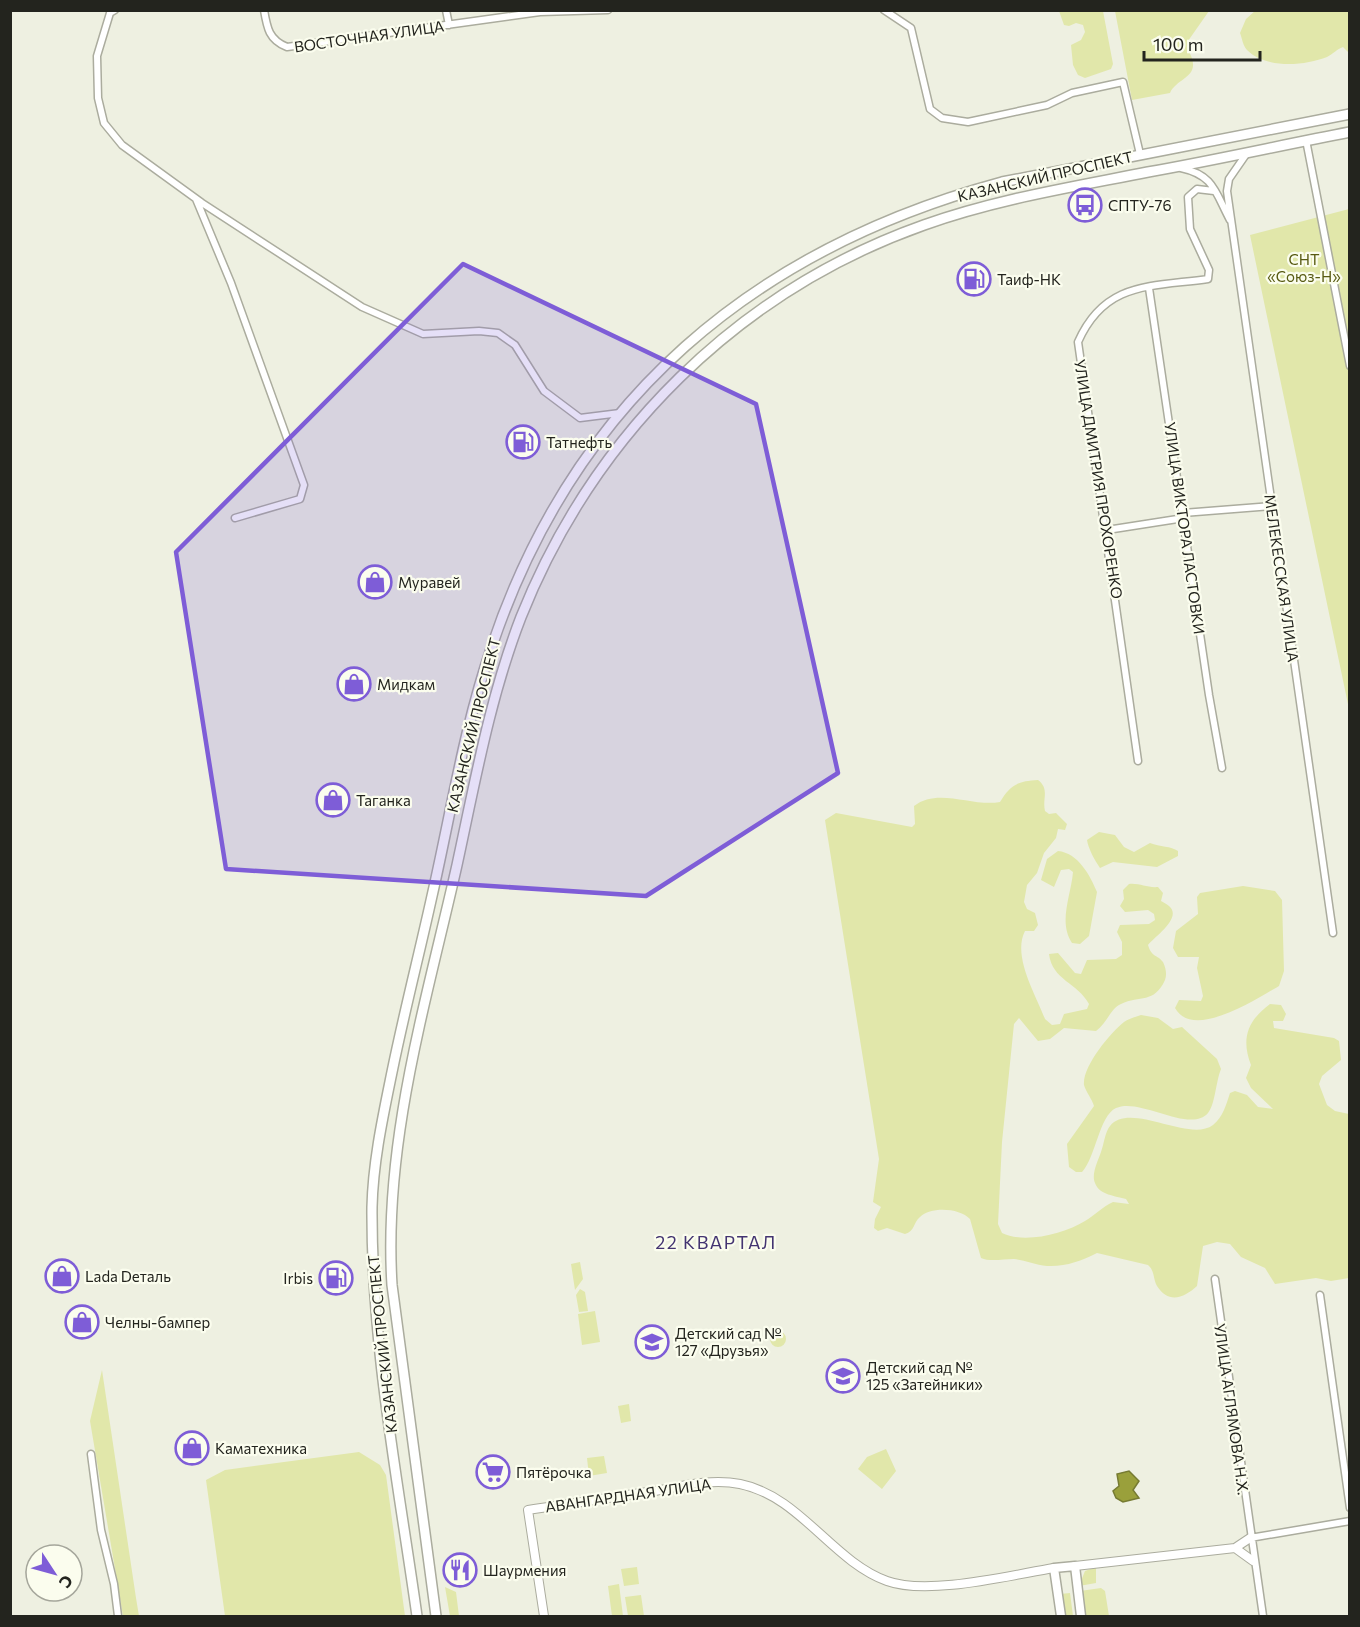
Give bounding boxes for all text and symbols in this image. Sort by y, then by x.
street label: ВОСТОЧНАЯ УЛИЦА [293,17,445,55]
scale bar [1144,24,1260,62]
text: 100 m [1153,33,1203,55]
street label: КАЗАНСКИЙ ПРОСПЕКТ [956,147,1135,205]
bus stop icon: СПТУ-76 [1067,187,1103,223]
place label: СПТУ-76 [1108,196,1172,214]
park label: СНТ «Союз-Н» [1267,250,1341,285]
fuel station icon: Таиф-НК [956,261,992,297]
place label: Таиф-НК [997,270,1061,288]
street label: УЛИЦА ДМИТРИЯ ПРОХОРЕНКО [1071,358,1127,600]
street label: УЛИЦА ВИКТОРА ЛАСТОВКИ [1161,421,1209,635]
fuel station icon: Татнефть [505,424,541,460]
place label: Татнефть [546,433,612,451]
street label: МЕЛЕКЕССКАЯ УЛИЦА [1261,493,1303,663]
shop icon: Муравей [357,564,393,600]
place label: Муравей [398,573,461,591]
street label: КАЗАНСКИЙ ПРОСПЕКТ [443,635,504,814]
shop icon: Мидкам [336,666,372,702]
place label: Мидкам [377,675,435,693]
shop icon: Таганка [315,782,351,818]
place label: Таганка [356,791,411,809]
district label: 22 КВАРТАЛ [655,1231,777,1253]
street label: КАЗАНСКИЙ ПРОСПЕКТ [364,1254,400,1434]
shop icon: Lada Dеталь [44,1258,80,1294]
fuel station icon: Irbis [318,1260,354,1296]
place label: Lada Dеталь [85,1267,171,1285]
place label: Irbis [283,1269,313,1287]
shop icon: Челны-бампер [64,1304,100,1340]
place label: Челны-бампер [105,1313,210,1331]
street label: УЛИЦА АГЛЯМОВА Н.Х. [1211,1322,1253,1496]
school or university icon: Детский сад № 127 «Друзья» [634,1324,670,1360]
place label: Детский сад № 127 «Друзья» [675,1324,782,1359]
school or university icon: Детский сад № 125 «Затейники» [825,1358,861,1394]
place label: Детский сад № 125 «Затейники» [866,1358,983,1393]
shop icon: Каматехника [174,1430,210,1466]
place label: Каматехника [215,1439,307,1457]
supermarket icon: Пятёрочка [475,1454,511,1490]
place label: Пятёрочка [516,1463,591,1481]
street label: АВАНГАРДНАЯ УЛИЦА [544,1474,712,1516]
north arrow [24,1543,84,1603]
restaurant icon: Шаурмения [442,1552,478,1588]
place label: Шаурмения [483,1561,566,1579]
text: С [56,1572,77,1592]

